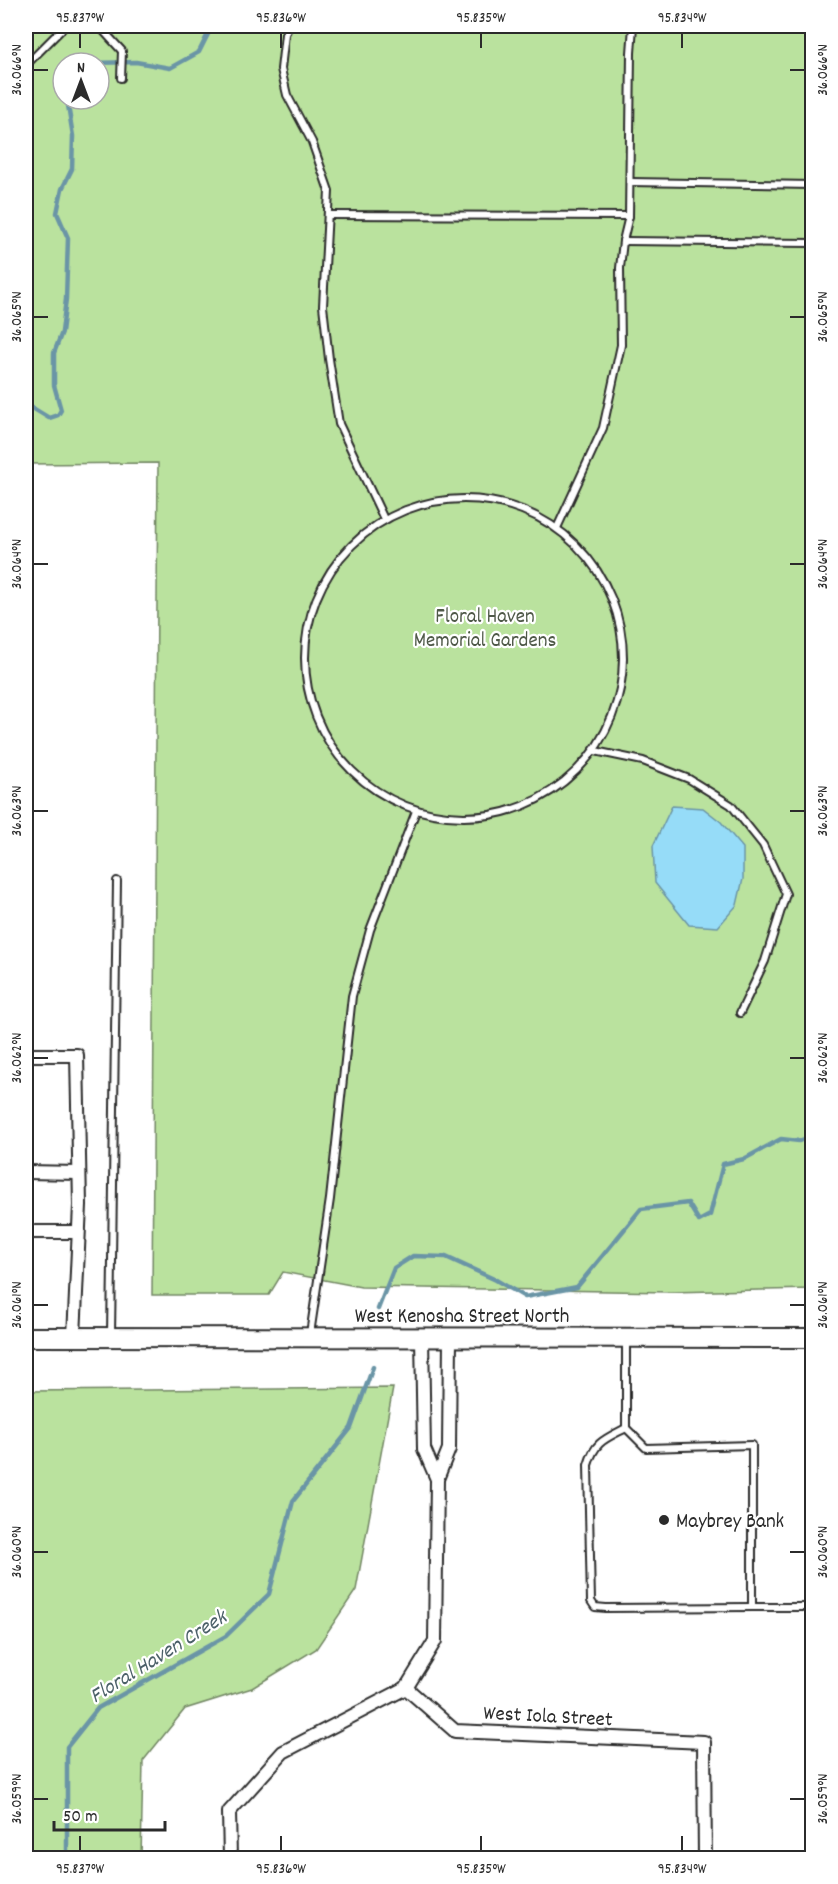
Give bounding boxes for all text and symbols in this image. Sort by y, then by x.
text: 95.837°W [56,8,104,30]
text: 95.836°W [256,8,306,30]
text: 95.835°W [456,8,506,30]
text: 95.834°W [658,8,707,30]
text: 36.066°N [7,44,29,96]
text: 36.066°N [813,44,835,96]
north arrow [51,51,111,111]
text: N [77,57,85,80]
text: 36.065°N [7,291,29,343]
text: 36.065°N [813,291,835,343]
text: 36.064°N [7,539,29,589]
text: 36.064°N [813,539,835,589]
park label: Floral Haven Memorial Gardens [414,603,556,657]
text: 36.063°N [7,786,29,836]
text: 36.063°N [813,786,835,836]
text: 36.062°N [7,1033,29,1083]
text: 36.062°N [813,1033,835,1083]
text: 36.061°N [7,1281,29,1329]
text: 36.061°N [813,1281,835,1329]
street label: West Kenosha Street North [355,1303,569,1333]
place label: Maybrey Bank [676,1508,784,1538]
marker: Maybrey Bank [657,1513,671,1527]
text: 36.060°N [7,1526,29,1578]
text: 36.060°N [813,1526,835,1578]
water label: Floral Haven Creek [84,1602,235,1713]
street label: West Iola Street [483,1700,613,1736]
text: 36.059°N [7,1774,29,1824]
text: 36.059°N [813,1774,835,1824]
scale bar [54,1794,165,1832]
text: 50 m [63,1805,98,1830]
text: 95.837°W [56,1859,104,1881]
text: 95.836°W [256,1859,306,1881]
text: 95.835°W [456,1859,506,1881]
text: 95.834°W [658,1859,707,1881]

